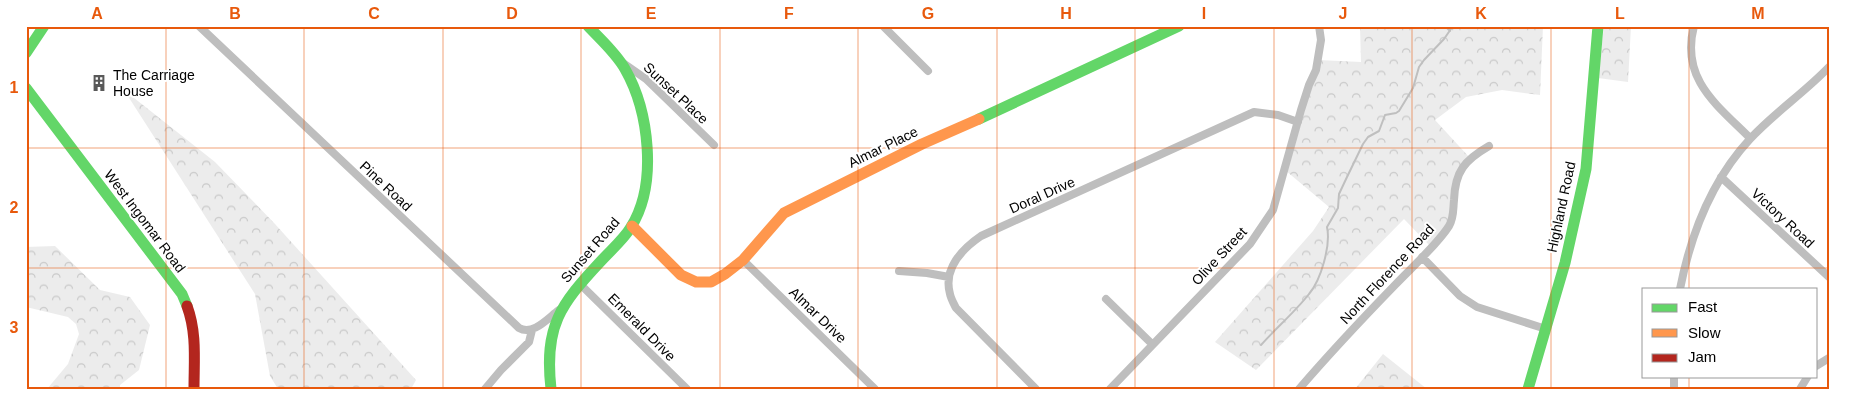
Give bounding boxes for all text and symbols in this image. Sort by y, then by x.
text: A [91,5,103,22]
text: B [229,5,241,22]
text: C [368,5,380,22]
text: D [506,5,518,22]
text: E [646,5,657,22]
text: F [784,5,794,22]
text: G [922,5,934,22]
text: H [1060,5,1072,22]
text: I [1202,5,1206,22]
text: J [1339,5,1347,22]
text: K [1475,5,1487,22]
text: L [1615,5,1625,22]
text: M [1751,5,1765,22]
street label: Sunset Place [640,59,712,127]
place label: The Carriage House [113,67,195,99]
building icon: The Carriage House [89,73,109,93]
text: 1 [10,79,19,96]
street label: Almar Place [846,123,921,171]
street label: Pine Road [357,158,415,214]
street label: Highland Road [1544,160,1578,254]
street label: West Ingomar Road [101,167,189,275]
street label: Doral Drive [1007,173,1077,217]
street label: Victory Road [1748,185,1818,251]
text: 2 [10,199,19,216]
street label: Sunset Road [557,214,623,286]
street label: North Florence Road [1337,221,1437,327]
street label: Olive Street [1188,224,1250,288]
street label: Almar Drive [786,284,850,346]
legend [1642,288,1818,378]
street label: Emerald Drive [605,290,679,364]
text: Fast [1688,298,1718,315]
text: 3 [10,319,19,336]
text: Slow [1688,324,1721,341]
text: Jam [1688,348,1716,365]

